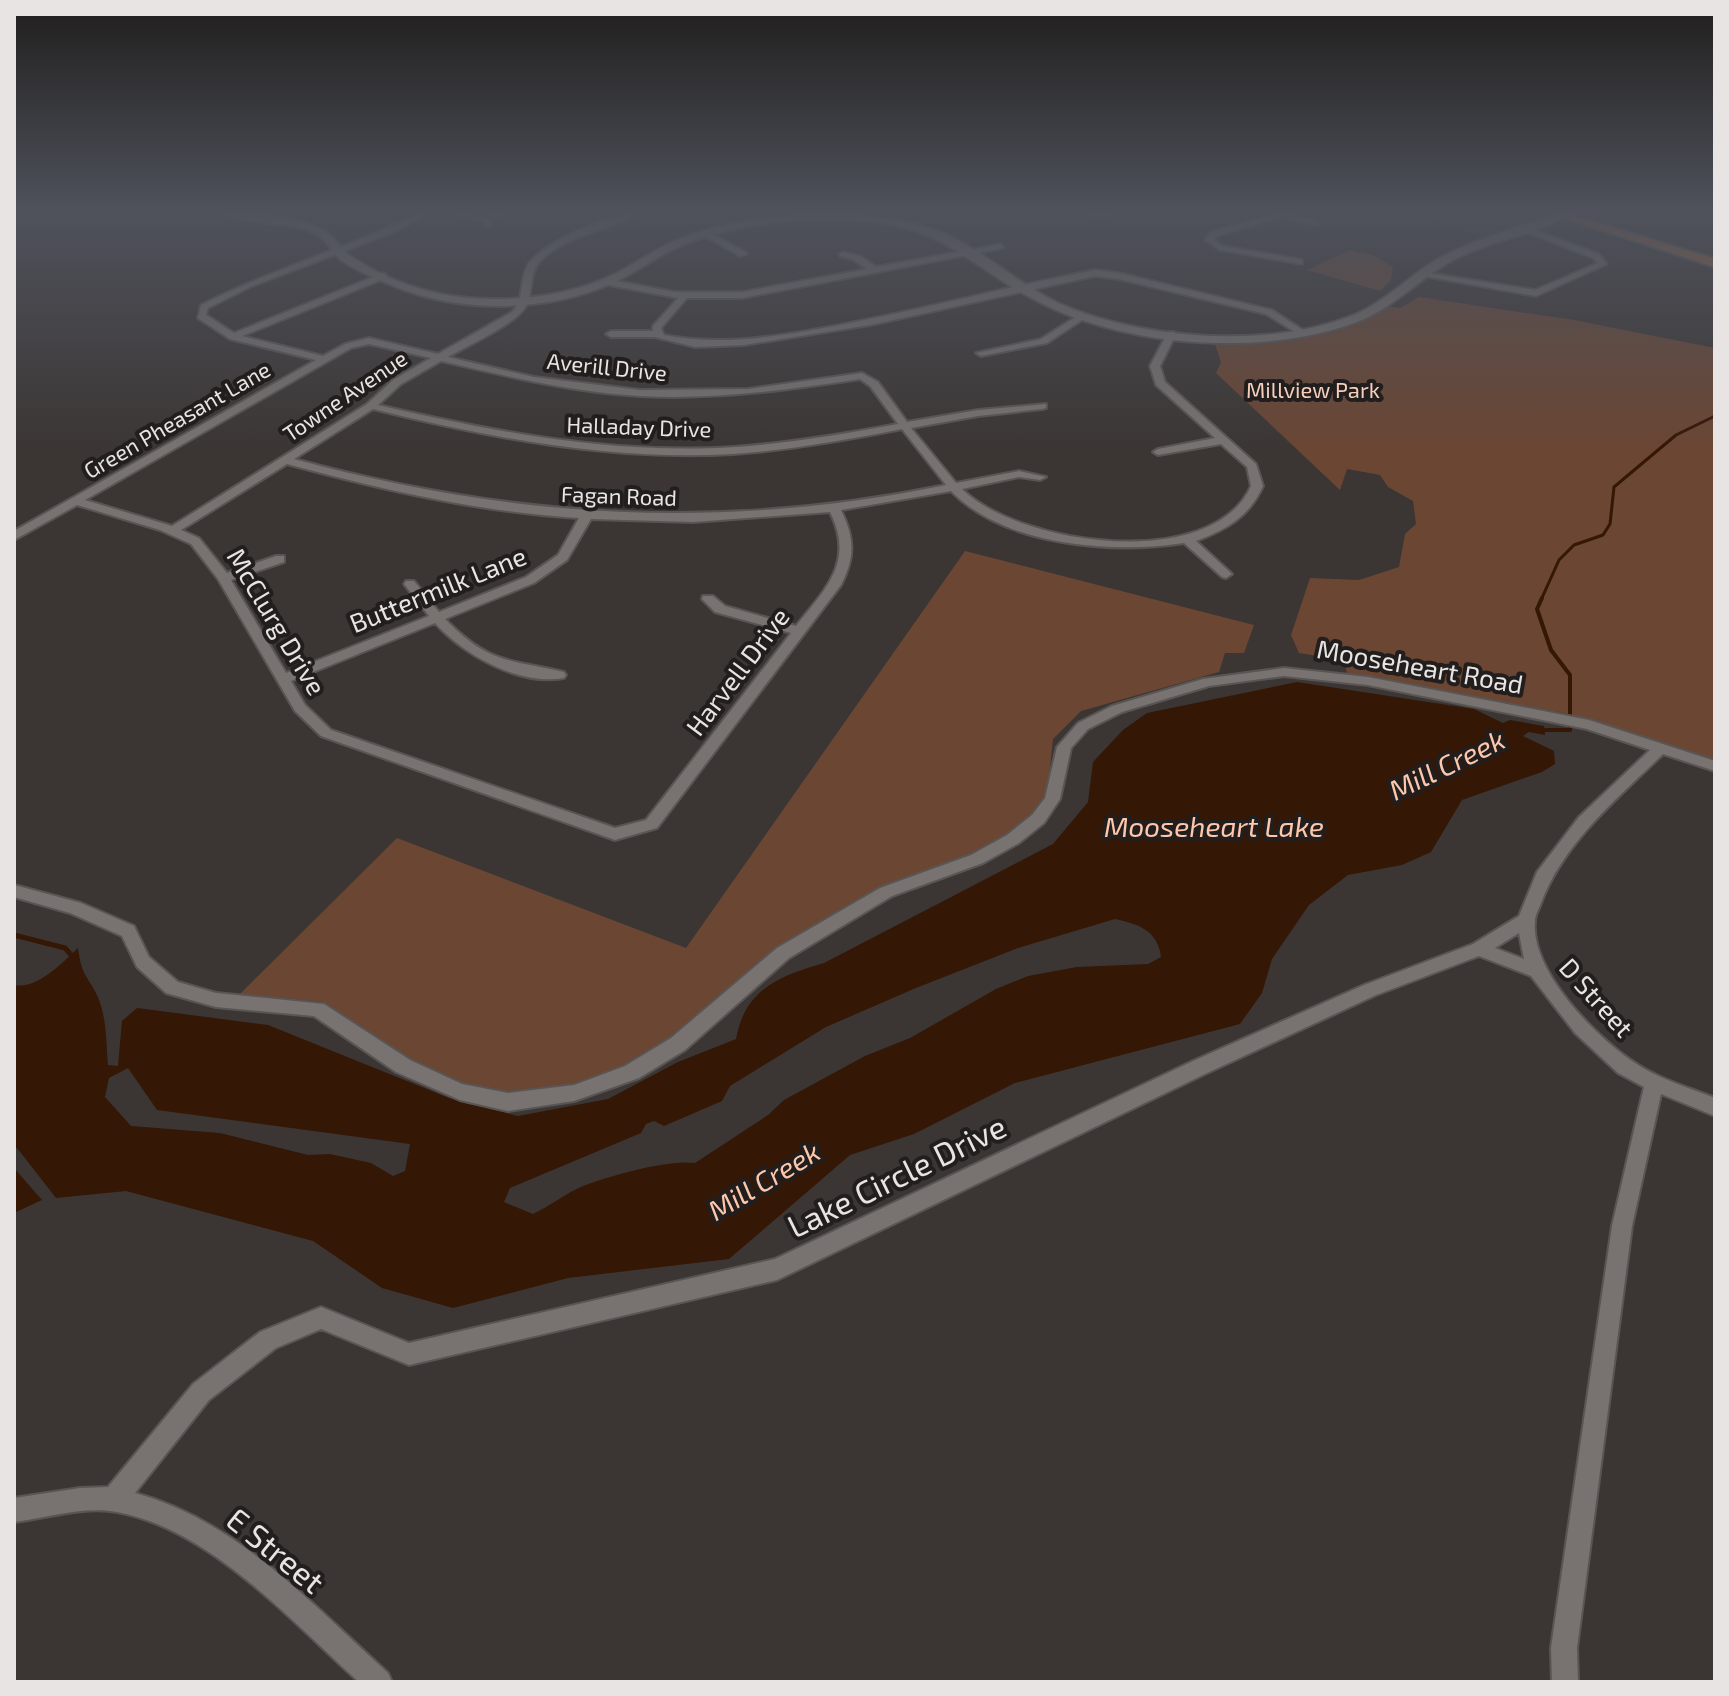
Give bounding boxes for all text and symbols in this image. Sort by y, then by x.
street label: Towne Avenue [278,344,411,446]
street label: Averill Drive [546,347,668,385]
street label: Green Pheasant Lane [79,355,274,483]
park label: Millview Park [1246,376,1380,402]
street label: Halladay Drive [566,410,712,442]
street label: Fagan Road [561,480,677,510]
street label: Buttermilk Lane [345,539,530,638]
street label: McClurg Drive [221,542,333,700]
street label: Harvell Drive [679,601,795,741]
street label: Mooseheart Road [1315,632,1526,699]
water label: Mill Creek [1383,721,1510,807]
water label: Mooseheart Lake [1104,809,1324,843]
street label: D Street [1554,951,1641,1043]
street label: Lake Circle Drive [781,1106,1011,1244]
water label: Mill Creek [701,1133,826,1227]
street label: E Street [220,1499,333,1600]

